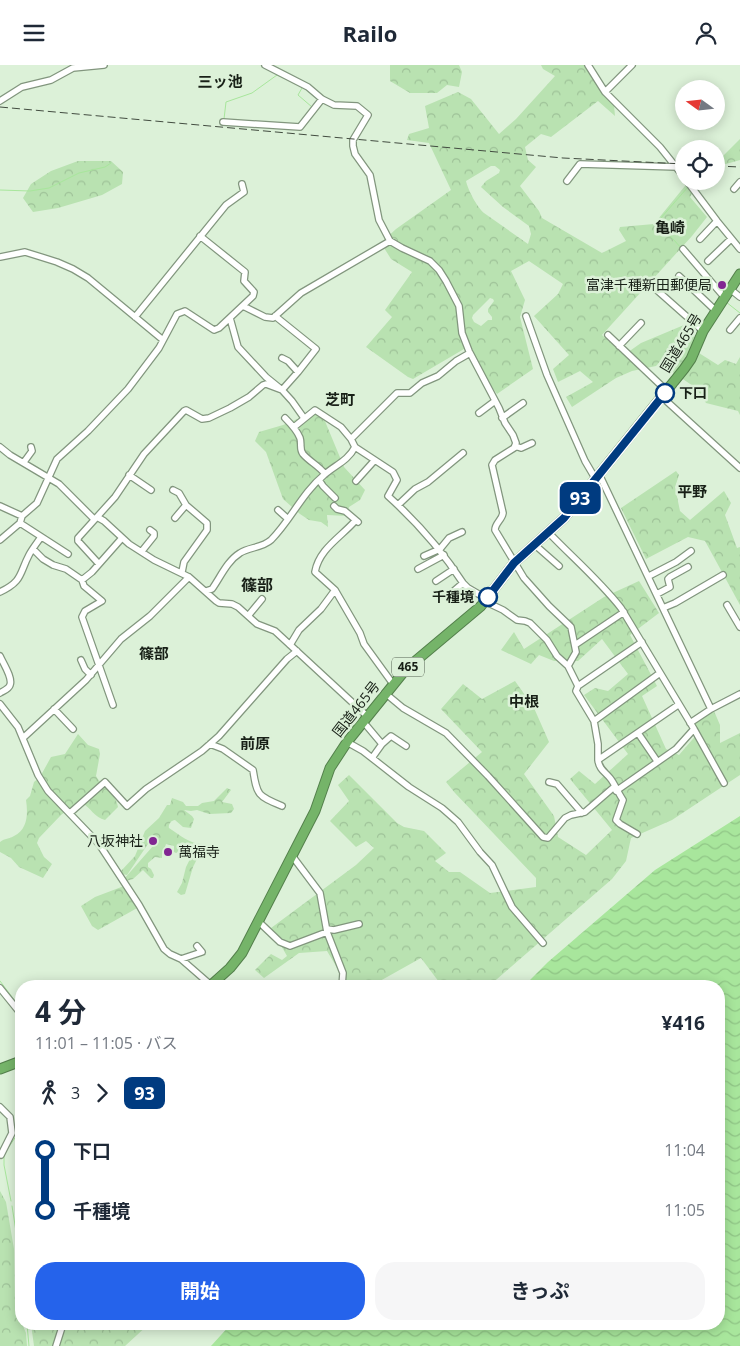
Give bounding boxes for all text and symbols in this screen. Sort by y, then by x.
text: Railo [343,18,397,48]
icon: menu [20,19,48,47]
icon: person [692,19,720,47]
district label: 三ッ池 [197,71,243,91]
north arrow [675,80,725,130]
map controls [675,80,725,190]
button: locate [675,140,725,190]
district label: 亀崎 [655,217,685,237]
place label: 富津千種新田郵便局 [586,275,712,294]
marker: 富津千種新田郵便局 [716,279,728,291]
street label: 国道465号 [655,310,706,376]
marker: 下口 [655,383,675,403]
place label: 下口 [679,383,707,402]
district label: 芝町 [325,389,355,409]
district label: 平野 [677,481,707,501]
line badge: 93 [558,482,602,514]
text: 93 [570,486,590,510]
district label: 篠部 [241,574,273,596]
place label: 千種境 [432,587,474,606]
marker: 千種境 [478,587,498,607]
district label: 篠部 [139,643,169,663]
road number: 465 [392,657,424,677]
street label: 国道465号 [328,677,383,741]
district label: 中根 [509,691,539,711]
district label: 前原 [240,733,270,753]
place label: 八坂神社 [87,831,143,850]
marker: 八坂神社 [147,835,159,847]
place label: 萬福寺 [178,842,220,861]
marker: 萬福寺 [162,846,174,858]
text: 4 分 [35,992,86,1030]
text: ¥416 [662,1010,705,1036]
text: 11:01 – 11:05 · バス [35,1032,177,1054]
icon: walk [35,1079,63,1107]
icon: forward [88,1079,116,1107]
text: 93 [134,1081,155,1105]
text: 3 [71,1082,80,1104]
text: 下口 [73,1138,111,1164]
text: 11:04 [664,1139,705,1161]
text: 千種境 [73,1198,130,1224]
text: 11:05 [664,1199,705,1221]
button: 開始 [35,1262,365,1320]
button: きっぷ [375,1262,705,1320]

